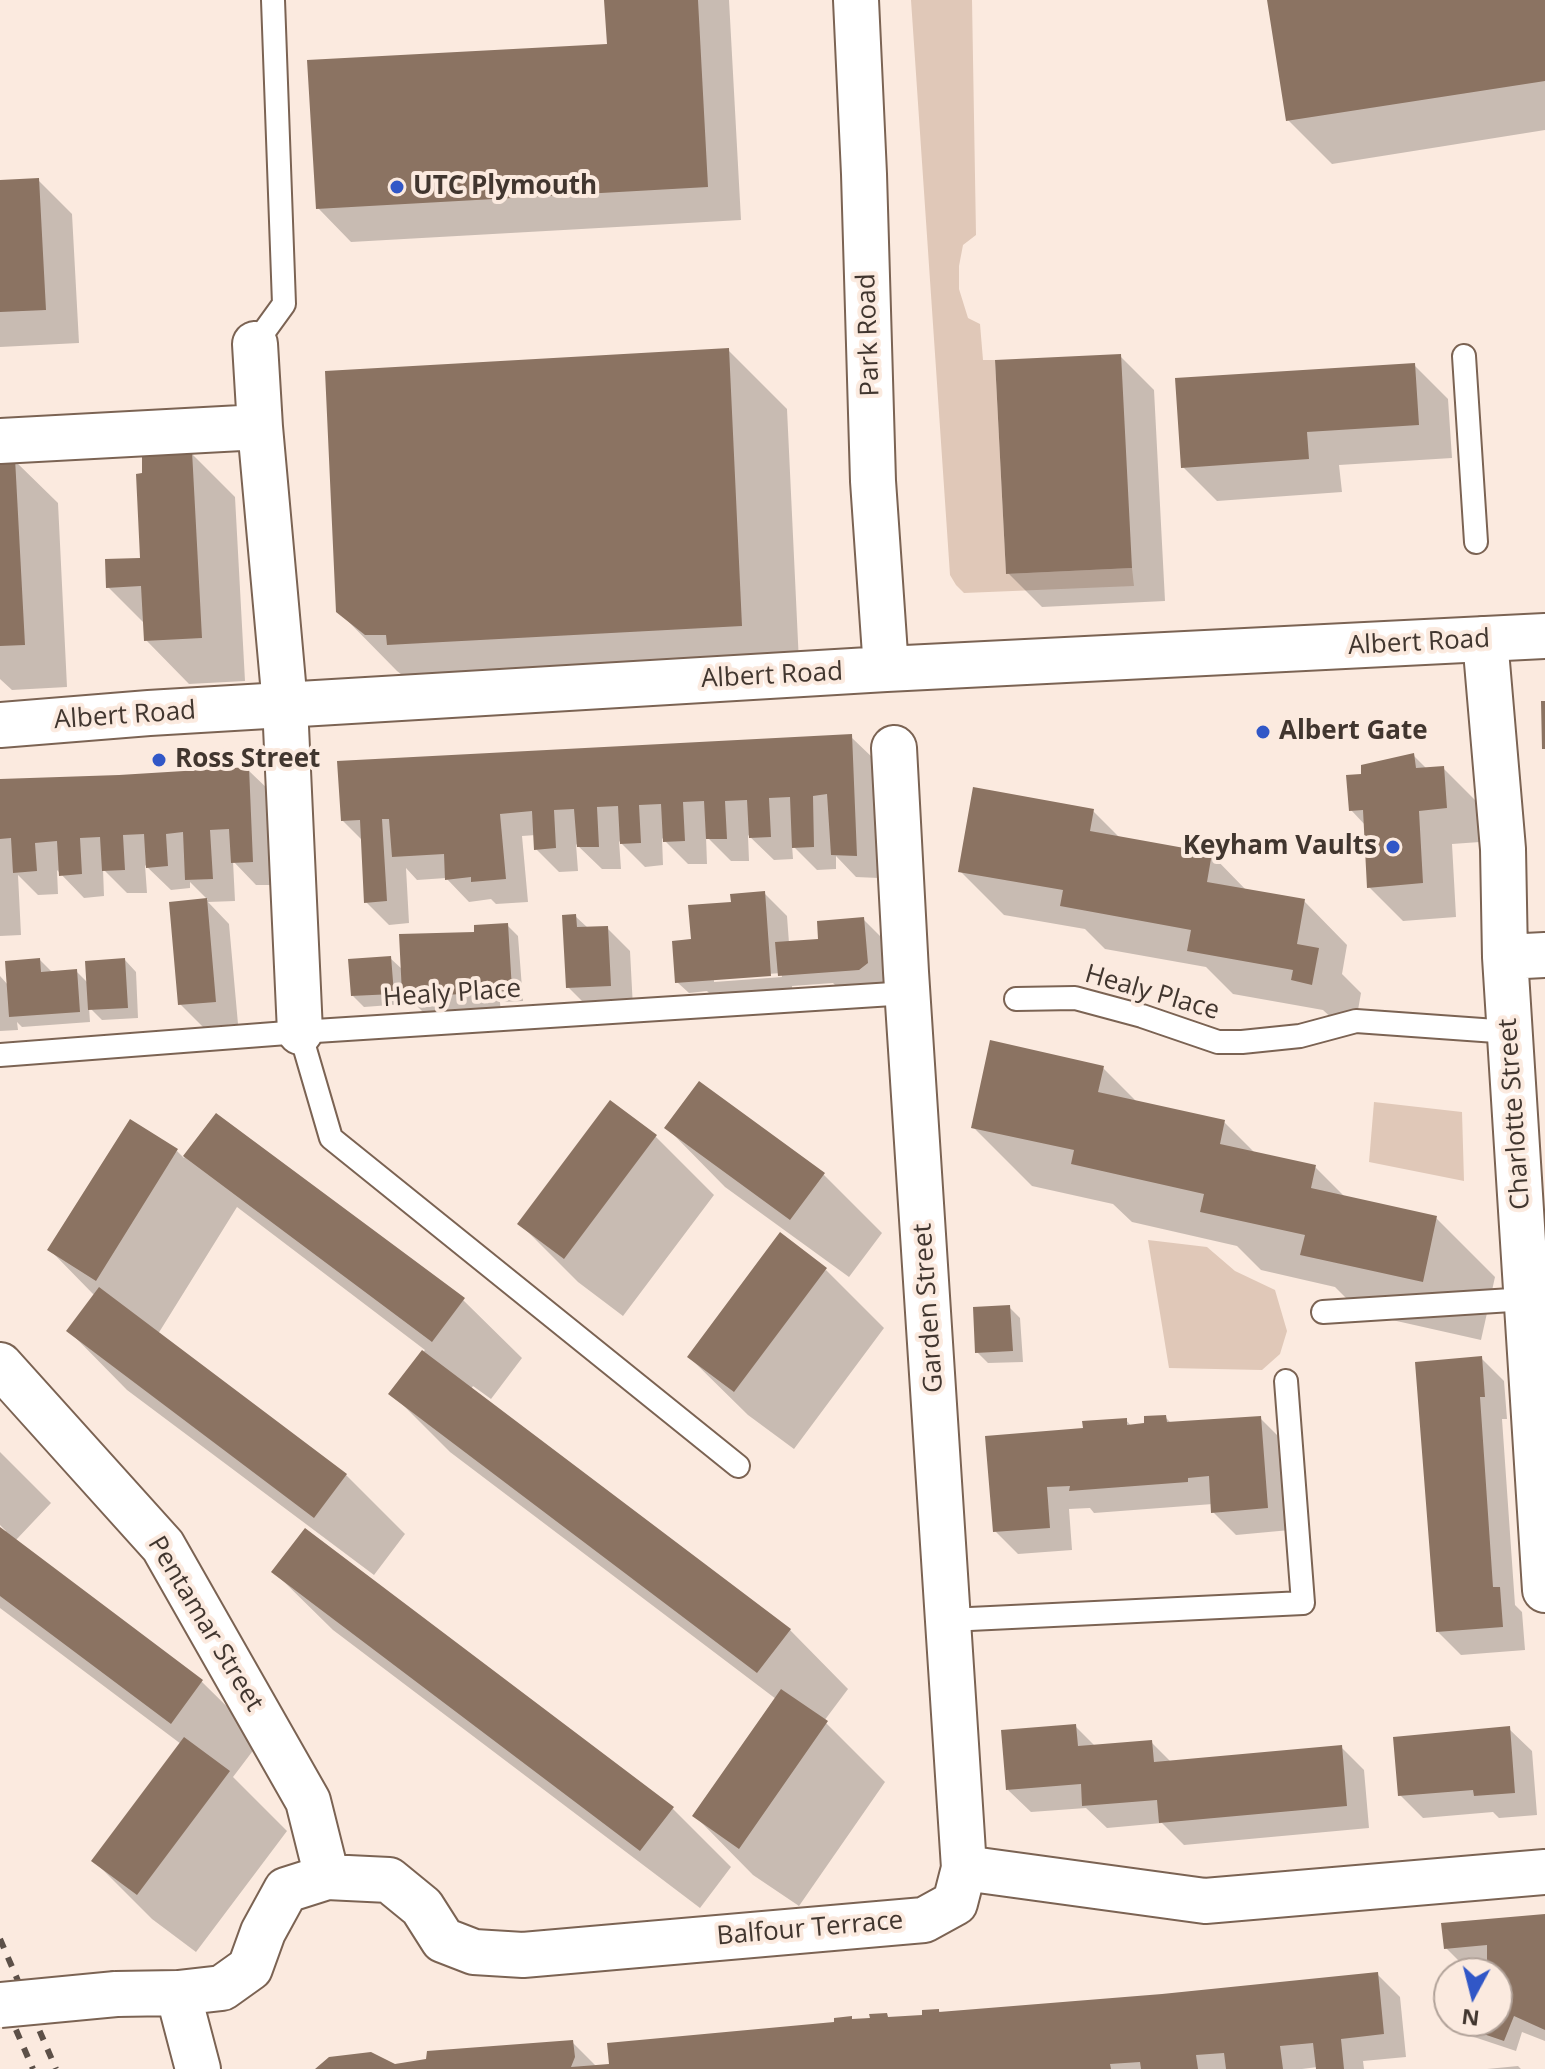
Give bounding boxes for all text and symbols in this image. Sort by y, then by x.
place label: UTC Plymouth [413,171,597,203]
marker: UTC Plymouth [388,178,406,196]
street label: Park Road [851,273,887,397]
street label: Albert Road [1347,624,1491,662]
street label: Albert Road [700,657,844,695]
street label: Albert Road [53,695,197,737]
place label: Albert Gate [1279,716,1428,748]
marker: Albert Gate [1254,723,1272,741]
place label: Ross Street [175,744,320,776]
marker: Ross Street [150,751,168,769]
place label: Keyham Vaults [1183,831,1377,863]
marker: Keyham Vaults [1384,838,1402,856]
street label: Healy Place [1081,959,1223,1027]
street label: Healy Place [382,974,522,1014]
street label: Charlotte Street [1493,1017,1537,1211]
street label: Garden Street [908,1222,950,1394]
street label: Pentamar Street [141,1531,269,1717]
street label: Balfour Terrace [715,1905,905,1953]
north arrow [1433,1957,1513,2037]
text: N [1460,2003,1481,2035]

